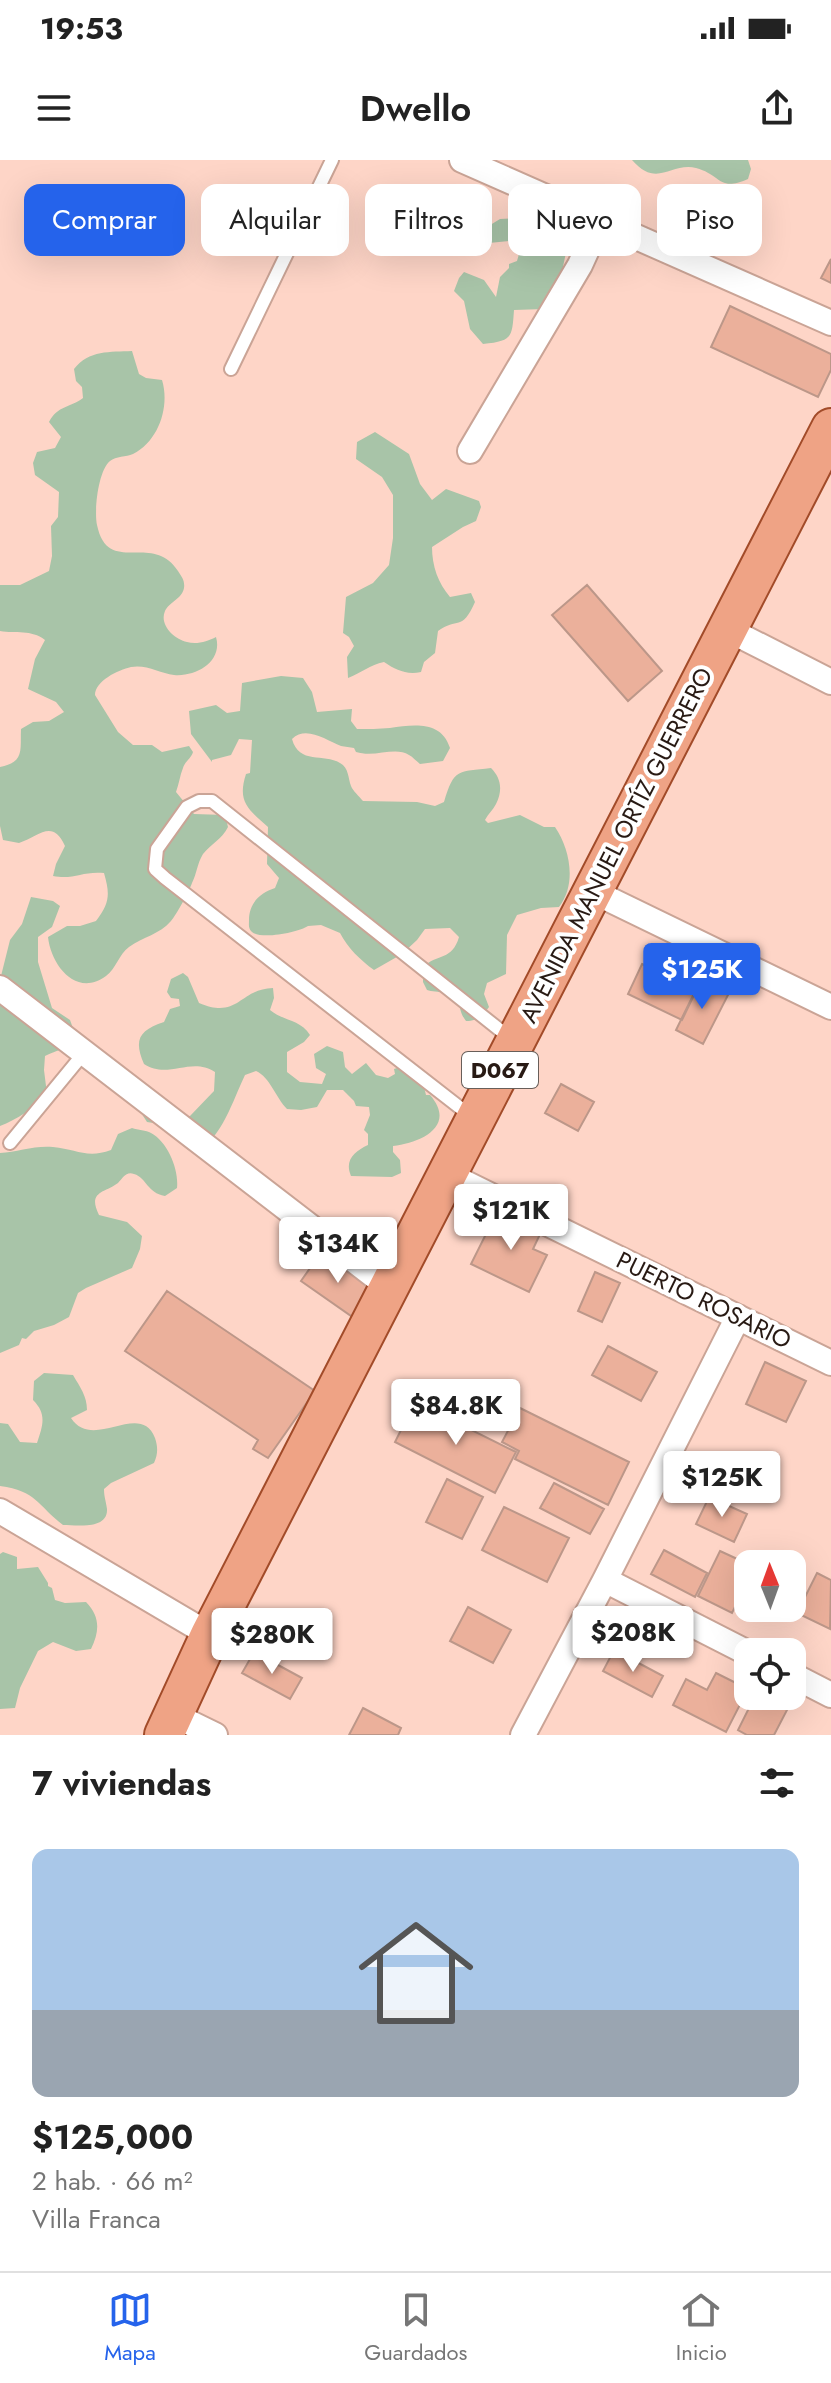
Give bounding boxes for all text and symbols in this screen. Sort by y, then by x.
text: 19:53 [40,7,123,50]
text: Dwello [360,82,471,134]
icon: menu [32,86,76,130]
icon: share [755,86,799,130]
chip: Comprar [24,184,185,256]
chip: Alquilar [201,184,349,256]
chip: Filtros [365,184,492,256]
chip: Nuevo [508,184,641,256]
chip: Piso [657,184,762,256]
street label: AVENIDA MANUEL ORTÍZ GUERRERO [511,661,721,1029]
pin: $125K [646,943,758,1011]
text: $125K [661,950,743,988]
road number: D067 [462,1052,538,1088]
pin: $121K [455,1184,567,1252]
text: $121K [472,1191,550,1229]
pin: $134K [282,1217,394,1285]
text: $134K [297,1224,379,1262]
street label: PUERTO ROSARIO [611,1242,797,1358]
pin: $84.8K [391,1379,521,1447]
text: $84.8K [409,1386,503,1424]
pin: $125K [666,1451,778,1519]
text: $125K [681,1458,763,1496]
north arrow [734,1550,806,1622]
map controls [734,1550,806,1710]
pin: $208K [577,1606,689,1674]
pin: $280K [216,1608,328,1676]
text: $208K [591,1613,675,1651]
text: $280K [230,1615,314,1653]
button: locate [734,1638,806,1710]
text: 7 viviendas [32,1759,211,1808]
icon: filters [755,1761,799,1805]
icon: home [344,1901,488,2045]
text: $125,000 [32,2113,193,2162]
text: 2 hab. · 66 m² [32,2162,193,2200]
text: Villa Franca [32,2200,161,2238]
tab: Mapa [104,2288,156,2368]
tab: Guardados [364,2288,467,2368]
tab: Inicio [676,2288,727,2368]

